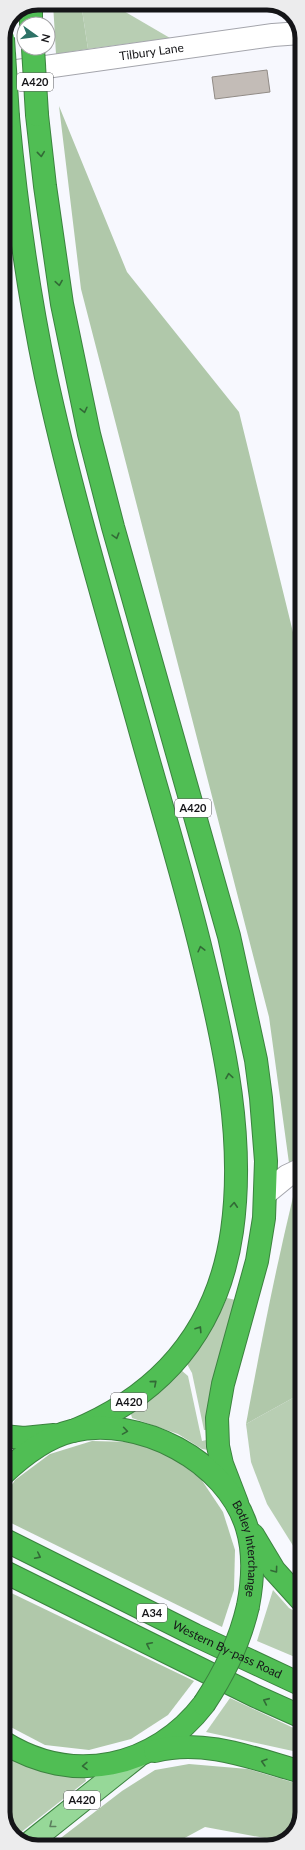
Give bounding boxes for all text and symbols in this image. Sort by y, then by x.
north arrow [16,16,56,56]
text: N [39,33,54,44]
street label: Tilbury Lane [118,40,185,64]
road number: A420 [17,73,53,91]
one-way arrow [36,151,45,157]
one-way arrow [54,280,62,286]
one-way arrow [79,407,87,413]
one-way arrow [111,532,120,539]
road number: A420 [175,799,211,817]
one-way arrow [197,946,206,953]
one-way arrow [225,1073,233,1079]
one-way arrow [230,1202,239,1208]
one-way arrow [194,1326,202,1333]
one-way arrow [149,1380,156,1387]
road number: A420 [111,1393,147,1411]
one-way arrow [122,1426,128,1434]
street label: Botley Interchange [229,1498,260,1598]
one-way arrow [34,1551,41,1559]
one-way arrow [270,1566,277,1573]
road number: A34 [137,1604,167,1622]
street label: Western By-pass Road [170,1617,284,1682]
one-way arrow [146,1642,154,1650]
one-way arrow [263,1698,271,1706]
one-way arrow [261,1758,268,1767]
one-way arrow [82,1762,88,1770]
road number: A420 [64,1791,100,1809]
one-way arrow [49,1820,56,1827]

